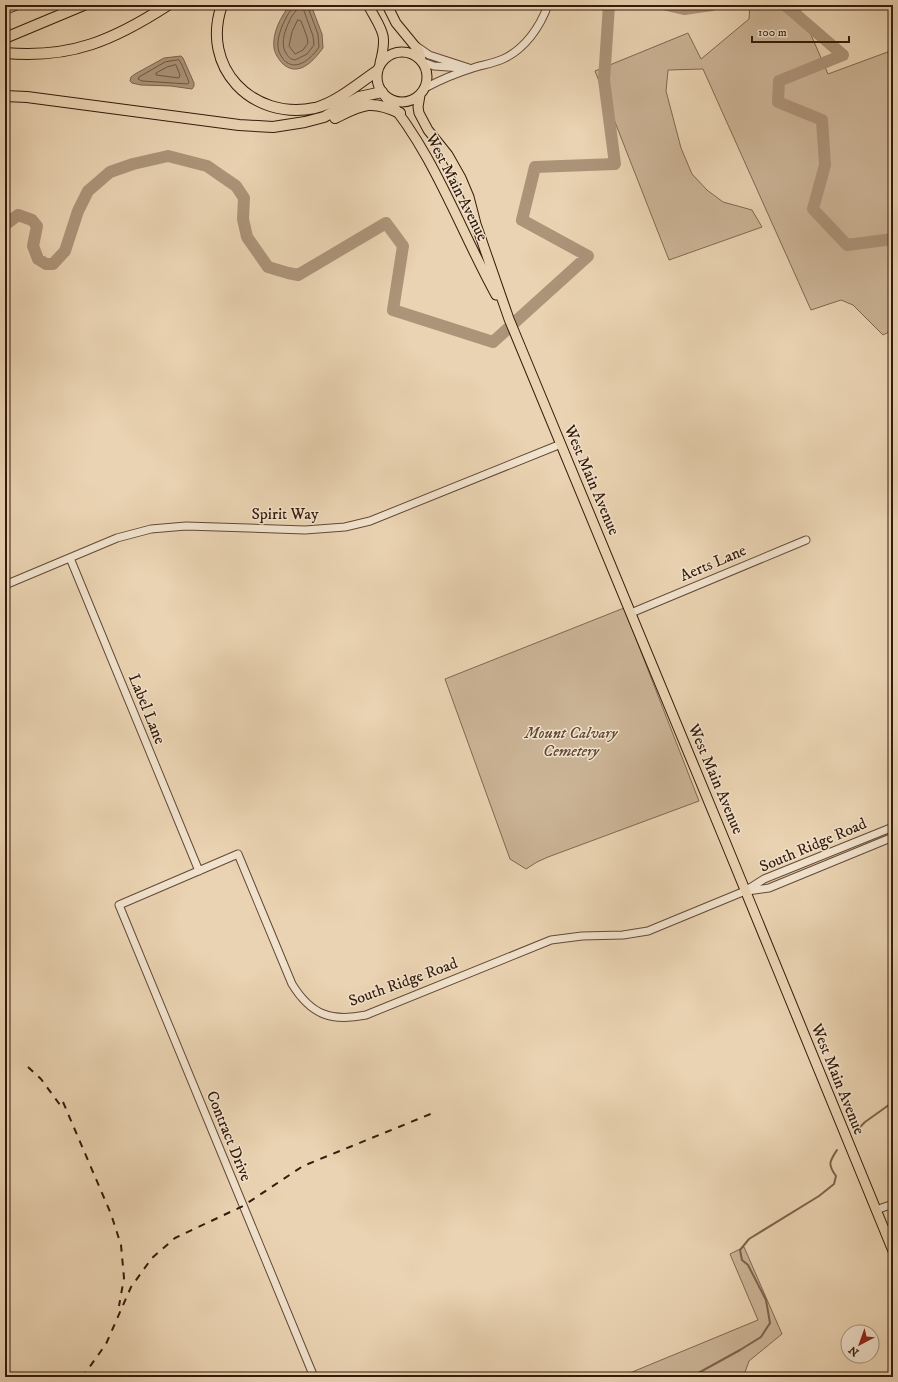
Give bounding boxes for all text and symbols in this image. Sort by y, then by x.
scale bar [752,18,849,44]
text: 100 m [758,25,787,40]
street label: West Main Avenue [421,129,493,244]
street label: West Main Avenue [559,421,624,539]
street label: Spirit Way [251,504,319,524]
street label: Aerts Lane [677,540,749,586]
street label: Label Lane [124,671,170,747]
street label: West Main Avenue [683,720,748,838]
park label: Mount Calvary Cemetery [524,723,619,761]
street label: South Ridge Road [756,813,870,877]
street label: South Ridge Road [346,953,460,1011]
street label: West Main Avenue [806,1020,869,1138]
street label: Contract Drive [202,1088,256,1184]
north arrow [840,1324,880,1364]
text: N [846,1343,862,1359]

